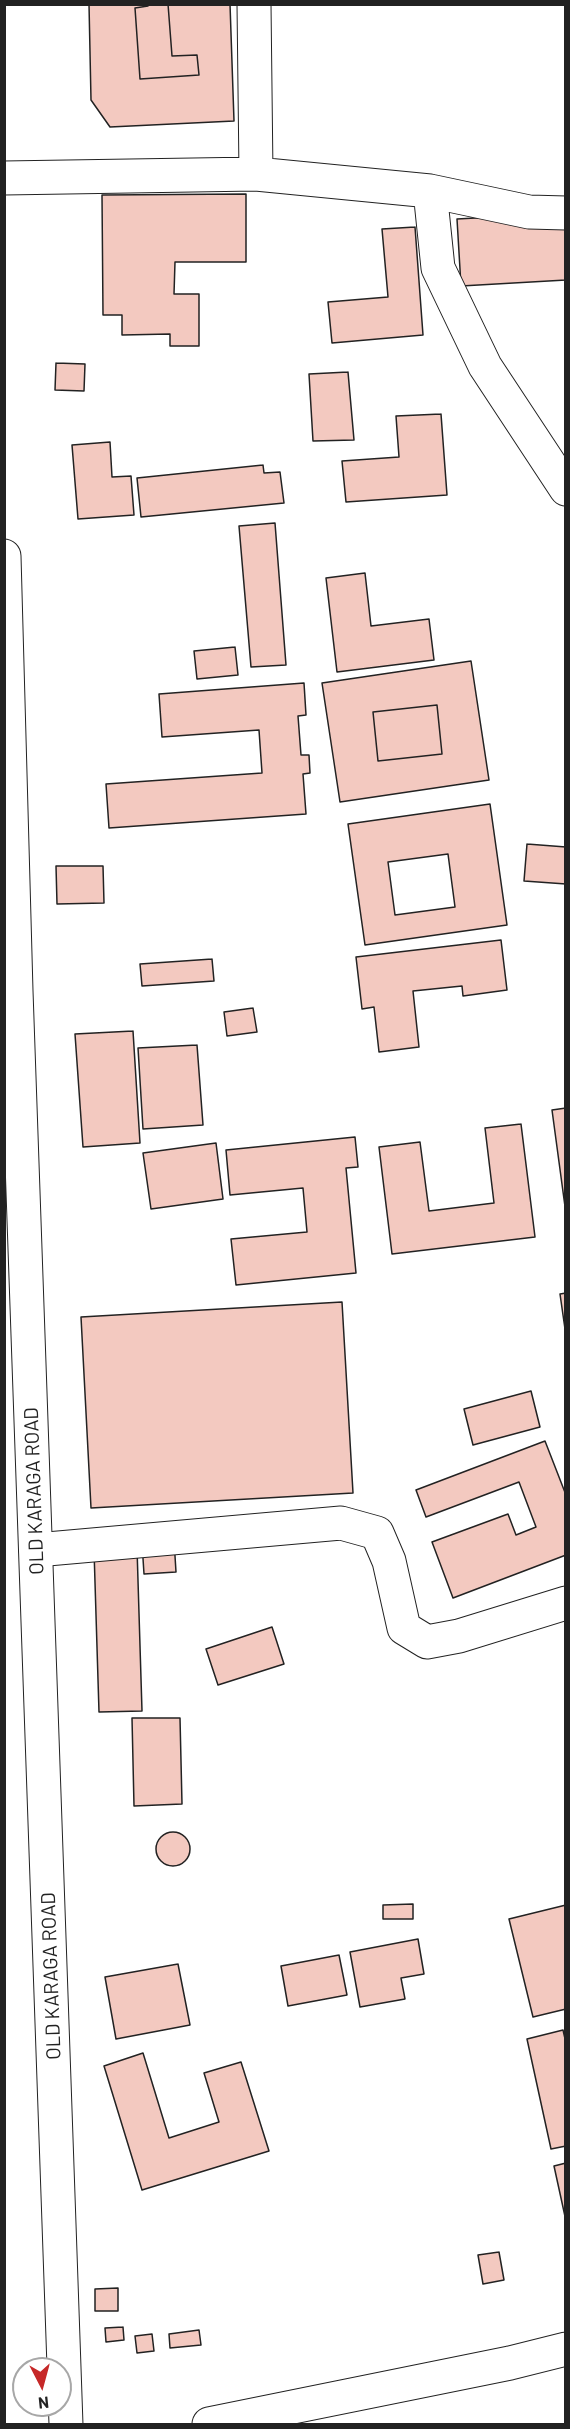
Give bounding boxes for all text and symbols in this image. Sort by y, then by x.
street label: OLD KARAGA ROAD [19,1407,49,1575]
street label: OLD KARAGA ROAD [36,1892,66,2060]
north arrow [12,2357,72,2417]
text: N [37,2393,50,2413]

